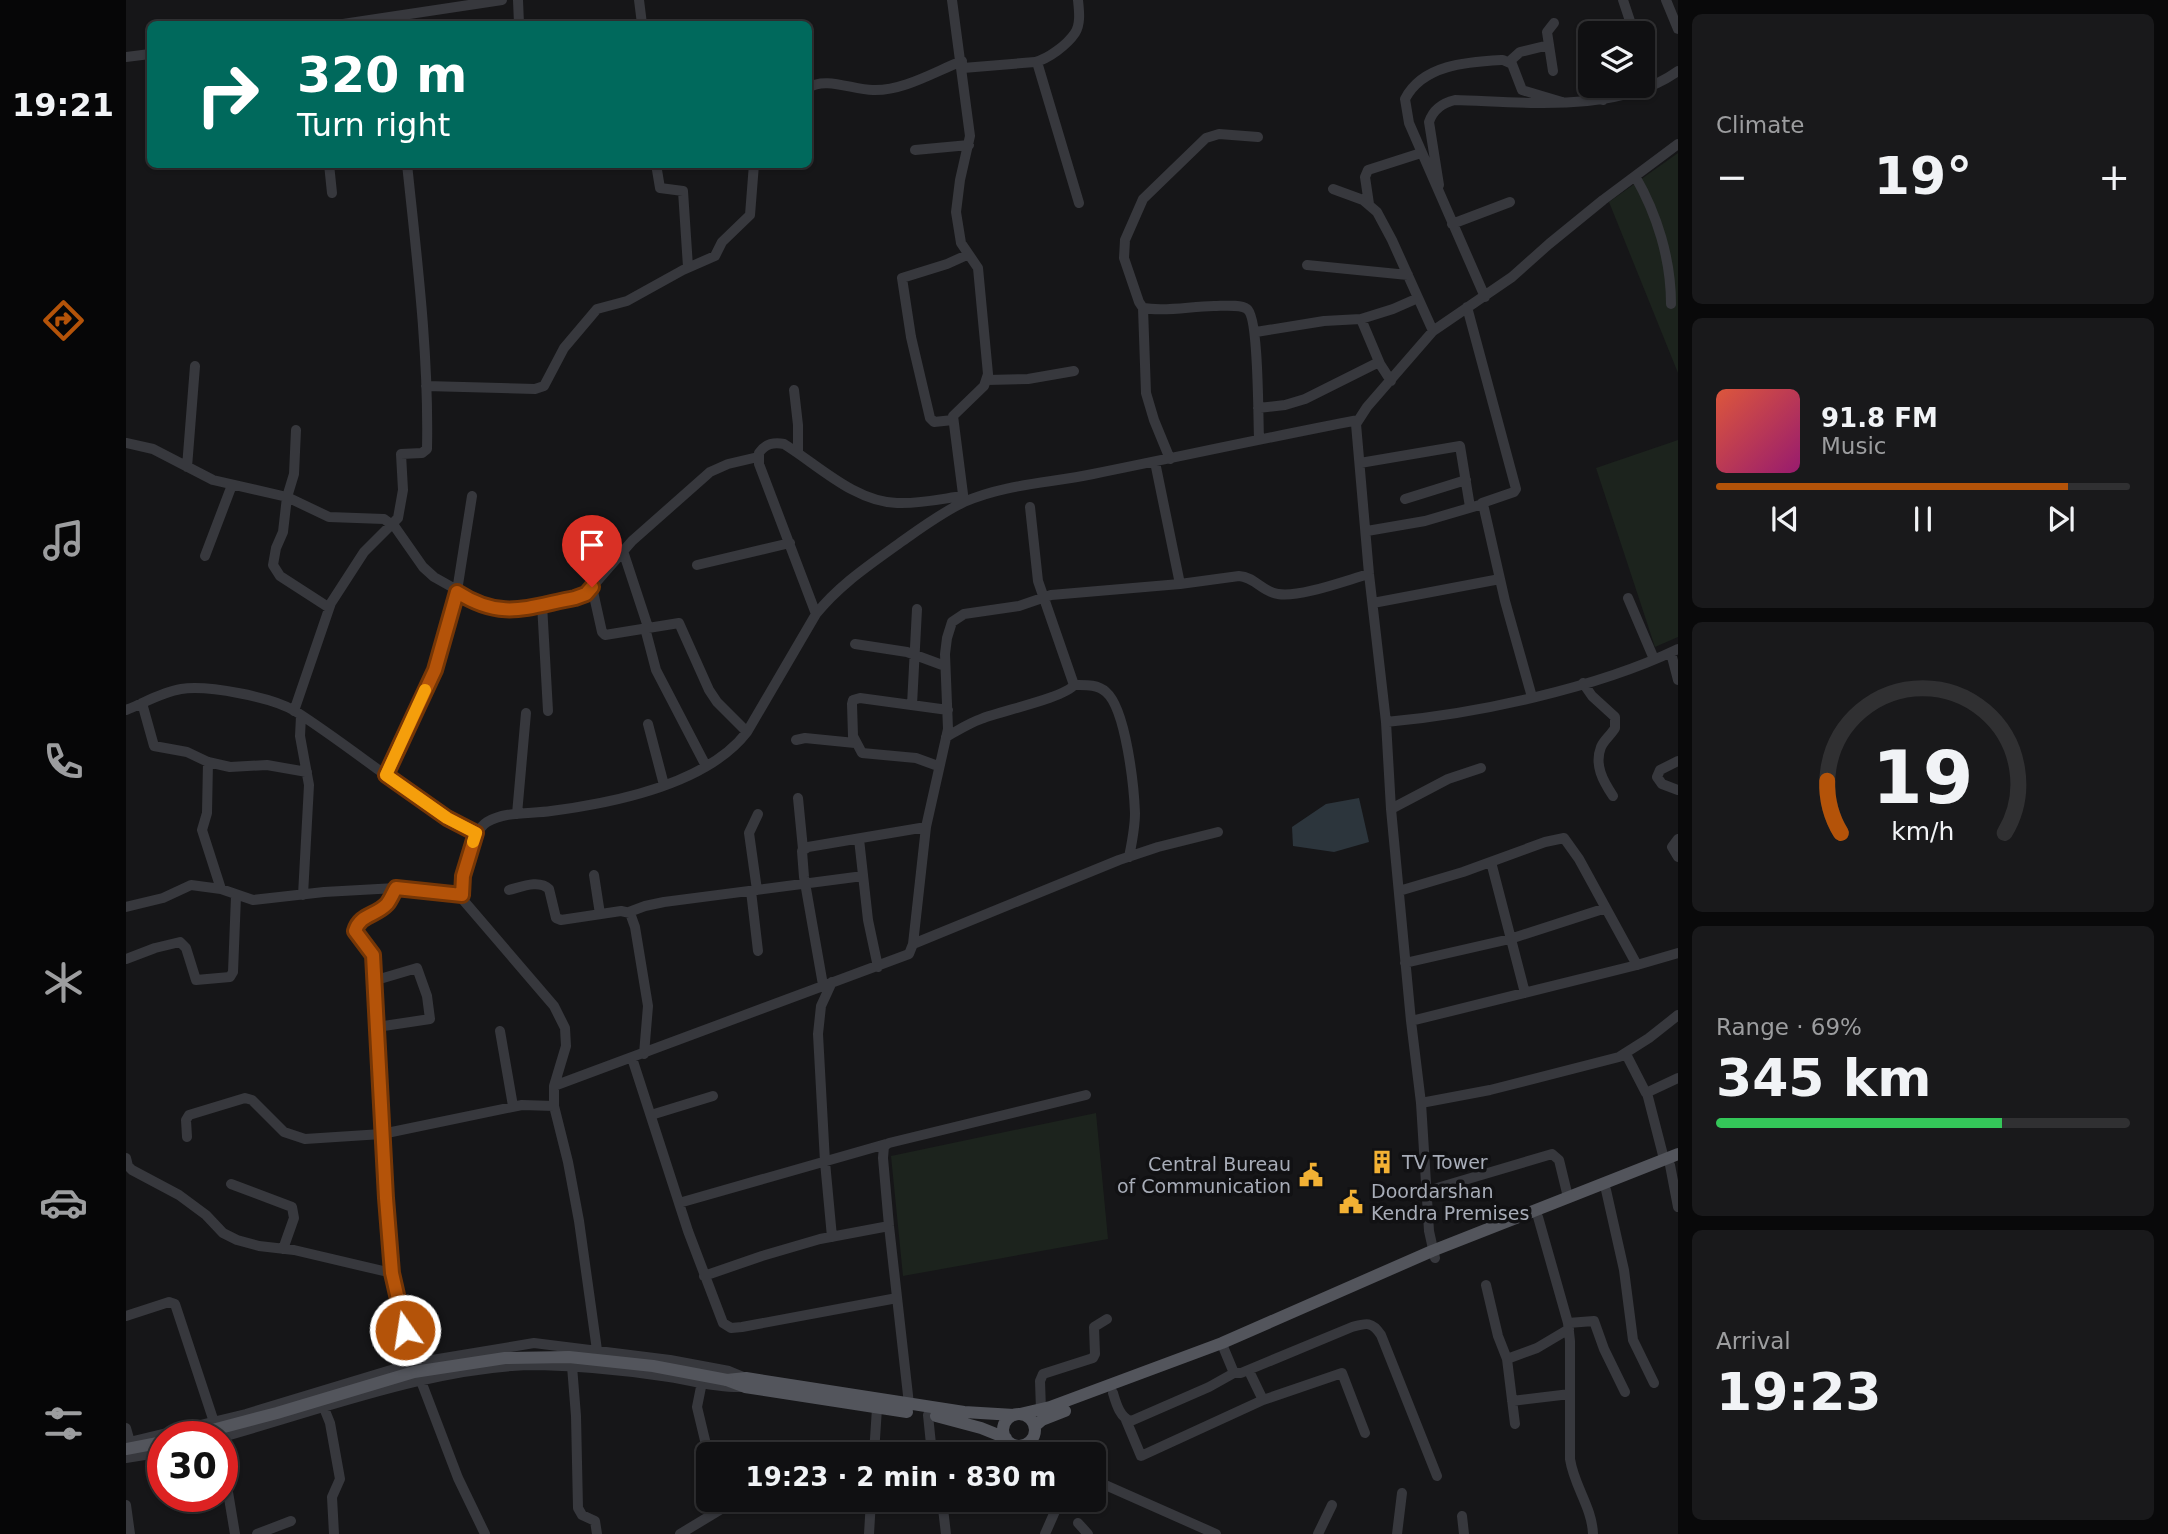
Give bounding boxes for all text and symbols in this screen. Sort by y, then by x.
map controls [1578,21,1655,98]
button: layers [1578,21,1655,98]
text: 320 m [297,47,467,104]
icon: right [182,49,273,140]
text: 19:21 [12,86,114,124]
text: Turn right [297,106,450,144]
text: Climate [1716,112,1805,138]
text: 19° [1874,146,1972,206]
text: − [1716,155,1748,199]
text: + [2098,155,2130,199]
icon: directions [39,296,88,345]
text: 91.8 FM [1821,403,1938,433]
text: Music [1821,433,1886,459]
icon: previous [1766,500,1804,538]
icon: pause [1904,500,1942,538]
icon: next [2042,500,2080,538]
pin [562,515,622,587]
icon: music [39,516,88,565]
icon: arrive [573,526,611,564]
text: 19 [1872,735,1974,820]
icon: phone [39,737,88,786]
text: km/h [1891,817,1955,846]
icon: climate [39,958,88,1007]
text: Range · 69% [1716,1014,1862,1040]
text: 345 km [1716,1048,1931,1108]
building icon: TV Tower [1368,1148,1396,1176]
place label: TV Tower [1401,1151,1488,1173]
place label: Central Bureau of Communication [1117,1153,1291,1197]
public building icon: Central Bureau of Communication [1297,1161,1325,1189]
icon: car [39,1178,88,1227]
place label: Doordarshan Kendra Premises [1371,1180,1529,1224]
public building icon: Doordarshan Kendra Premises [1337,1188,1365,1216]
position arrow [368,1293,442,1367]
text: Arrival [1716,1328,1791,1354]
text: 19:23 [1716,1362,1882,1422]
icon: filters [39,1399,88,1448]
speed limit sign: 30 [147,1421,238,1512]
text: 19:23 · 2 min · 830 m [746,1462,1056,1492]

